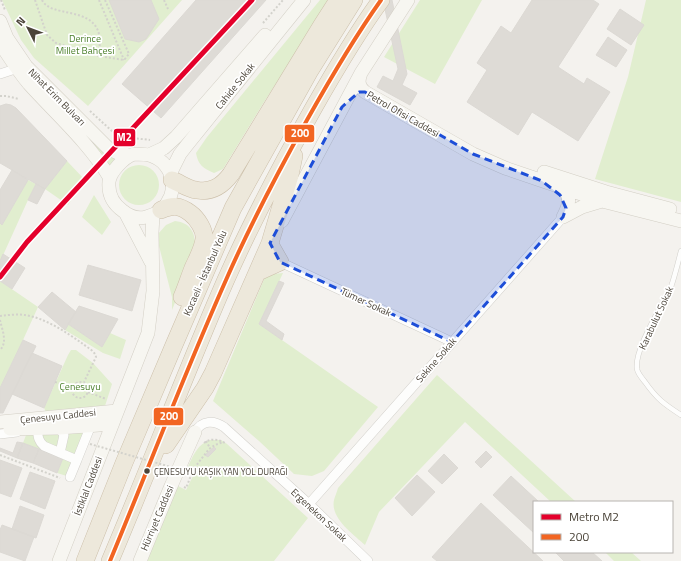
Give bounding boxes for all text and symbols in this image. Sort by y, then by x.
north arrow [8,8,48,48]
text: N [12,13,29,29]
park label: Derince Millet Bahçesi [56,31,114,58]
street label: Cahide Sokak [212,59,259,112]
street label: Nihat Erim Bulvarı [25,65,89,129]
street label: Petrol Ofisi Caddesi [364,87,442,141]
line badge: 200 [284,124,315,143]
text: 200 [291,125,309,141]
line badge: M2 [113,128,136,147]
text: M2 [116,129,132,145]
street label: Kocaeli - İstanbul Yolu [179,228,231,318]
street label: Tümer Sokak [338,284,394,320]
street label: Karabulut Sokak [635,284,677,352]
street label: Sekine Sokak [412,334,460,386]
park label: Çenesuyu [60,379,100,394]
street label: Çenesuyu Caddesi [19,405,97,427]
line badge: 200 [153,407,184,426]
text: 200 [160,408,178,424]
street label: İstiklal Caddesi [70,454,106,518]
place label: ÇENESUYU KAŞIK YAN YOL DURAĞI [154,465,288,478]
marker: ÇENESUYU KAŞIK YAN YOL DURAĞI [142,466,152,476]
street label: Hürriyet Caddesi [137,483,177,553]
street label: Ergenekon Sokak [287,485,351,545]
legend [533,501,673,553]
text: Metro M2 [569,507,619,526]
text: 200 [569,527,589,546]

